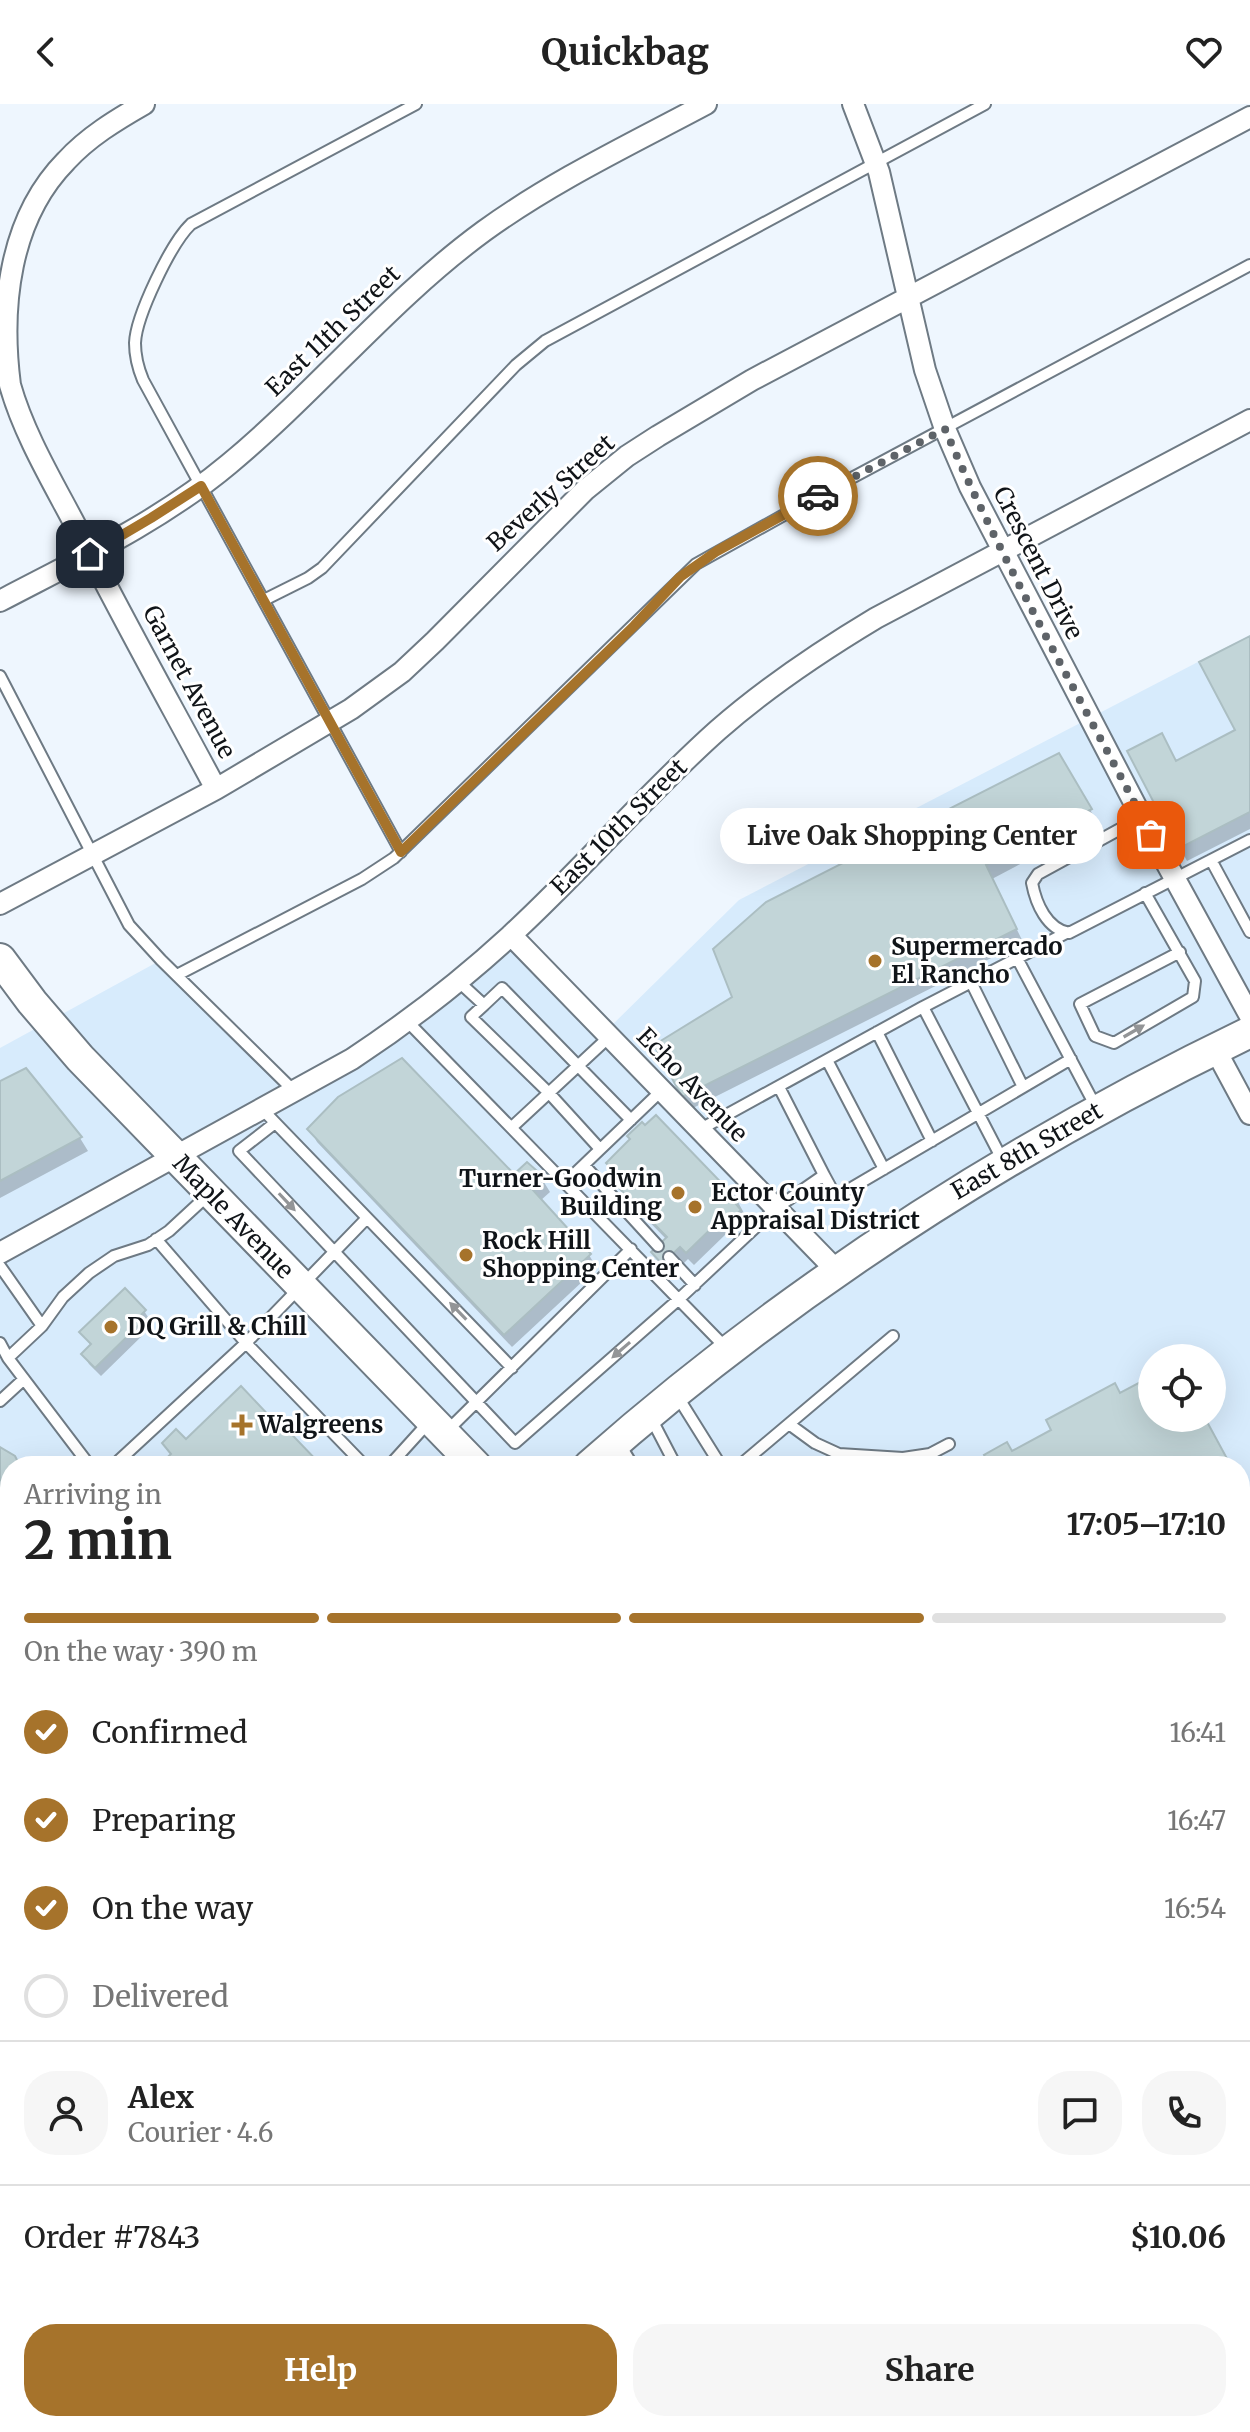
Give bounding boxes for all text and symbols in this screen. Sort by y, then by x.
icon: back [24,30,68,74]
text: Quickbag [541,30,709,75]
icon: heart [1182,30,1226,74]
street label: East 11th Street [259,258,407,403]
street label: Beverly Street [481,427,621,558]
courier [778,456,858,536]
icon: car [796,474,840,518]
street label: Crescent Drive [987,481,1090,644]
pin [56,520,124,588]
icon: home [68,532,112,576]
street label: Garnet Avenue [136,600,243,764]
street label: East 10th Street [544,751,694,901]
pin [1117,801,1185,869]
callout: Live Oak Shopping Center [719,807,1103,863]
icon: bag [1129,813,1173,857]
text: Live Oak Shopping Center [747,819,1077,852]
place label: Supermercado El Rancho [891,931,1063,990]
marker: Supermercado El Rancho [866,952,884,970]
street label: Echo Avenue [630,1021,755,1148]
one-way arrow [1123,1024,1145,1038]
street label: East 8th Street [946,1094,1108,1206]
street label: Maple Avenue [166,1148,300,1285]
place label: Turner-Goodwin Building [459,1163,662,1222]
place label: Ector County Appraisal District [710,1177,920,1236]
marker: Turner-Goodwin Building [669,1184,687,1202]
one-way arrow [277,1192,295,1211]
marker: Ector County Appraisal District [686,1198,704,1216]
place label: Rock Hill Shopping Center [482,1225,680,1284]
marker: Rock Hill Shopping Center [457,1246,475,1264]
one-way arrow [449,1302,467,1321]
place label: DQ Grill & Chill [127,1311,307,1342]
marker: DQ Grill & Chill [102,1318,120,1336]
one-way arrow [611,1341,630,1359]
map controls [1138,1344,1226,1432]
button: locate [1138,1344,1226,1432]
place label: Walgreens [257,1409,383,1440]
marker: Walgreens [233,1416,251,1434]
text: Arriving in [24,1478,162,1511]
text: 17:05–17:10 [1066,1505,1226,1543]
text: 2 min [24,1508,172,1573]
text: On the way · 390 m [24,1635,258,1668]
icon: check [24,1710,68,1754]
text: Confirmed [92,1713,247,1751]
text: 16:41 [1169,1716,1226,1749]
icon: check [24,1798,68,1842]
text: Preparing [92,1801,235,1839]
text: 16:47 [1167,1804,1226,1837]
icon: check [24,1886,68,1930]
text: On the way [92,1889,253,1927]
text: 16:54 [1164,1892,1226,1925]
text: Delivered [92,1977,229,2015]
button: person [24,2071,108,2155]
button: chat [1038,2071,1122,2155]
button: phone [1142,2071,1226,2155]
text: Alex [128,2078,194,2116]
text: Courier · 4.6 [128,2116,274,2149]
text: Order #7843 [24,2218,200,2256]
text: $10.06 [1130,2218,1226,2256]
button: Help [24,2324,617,2416]
button: Share [633,2324,1226,2416]

